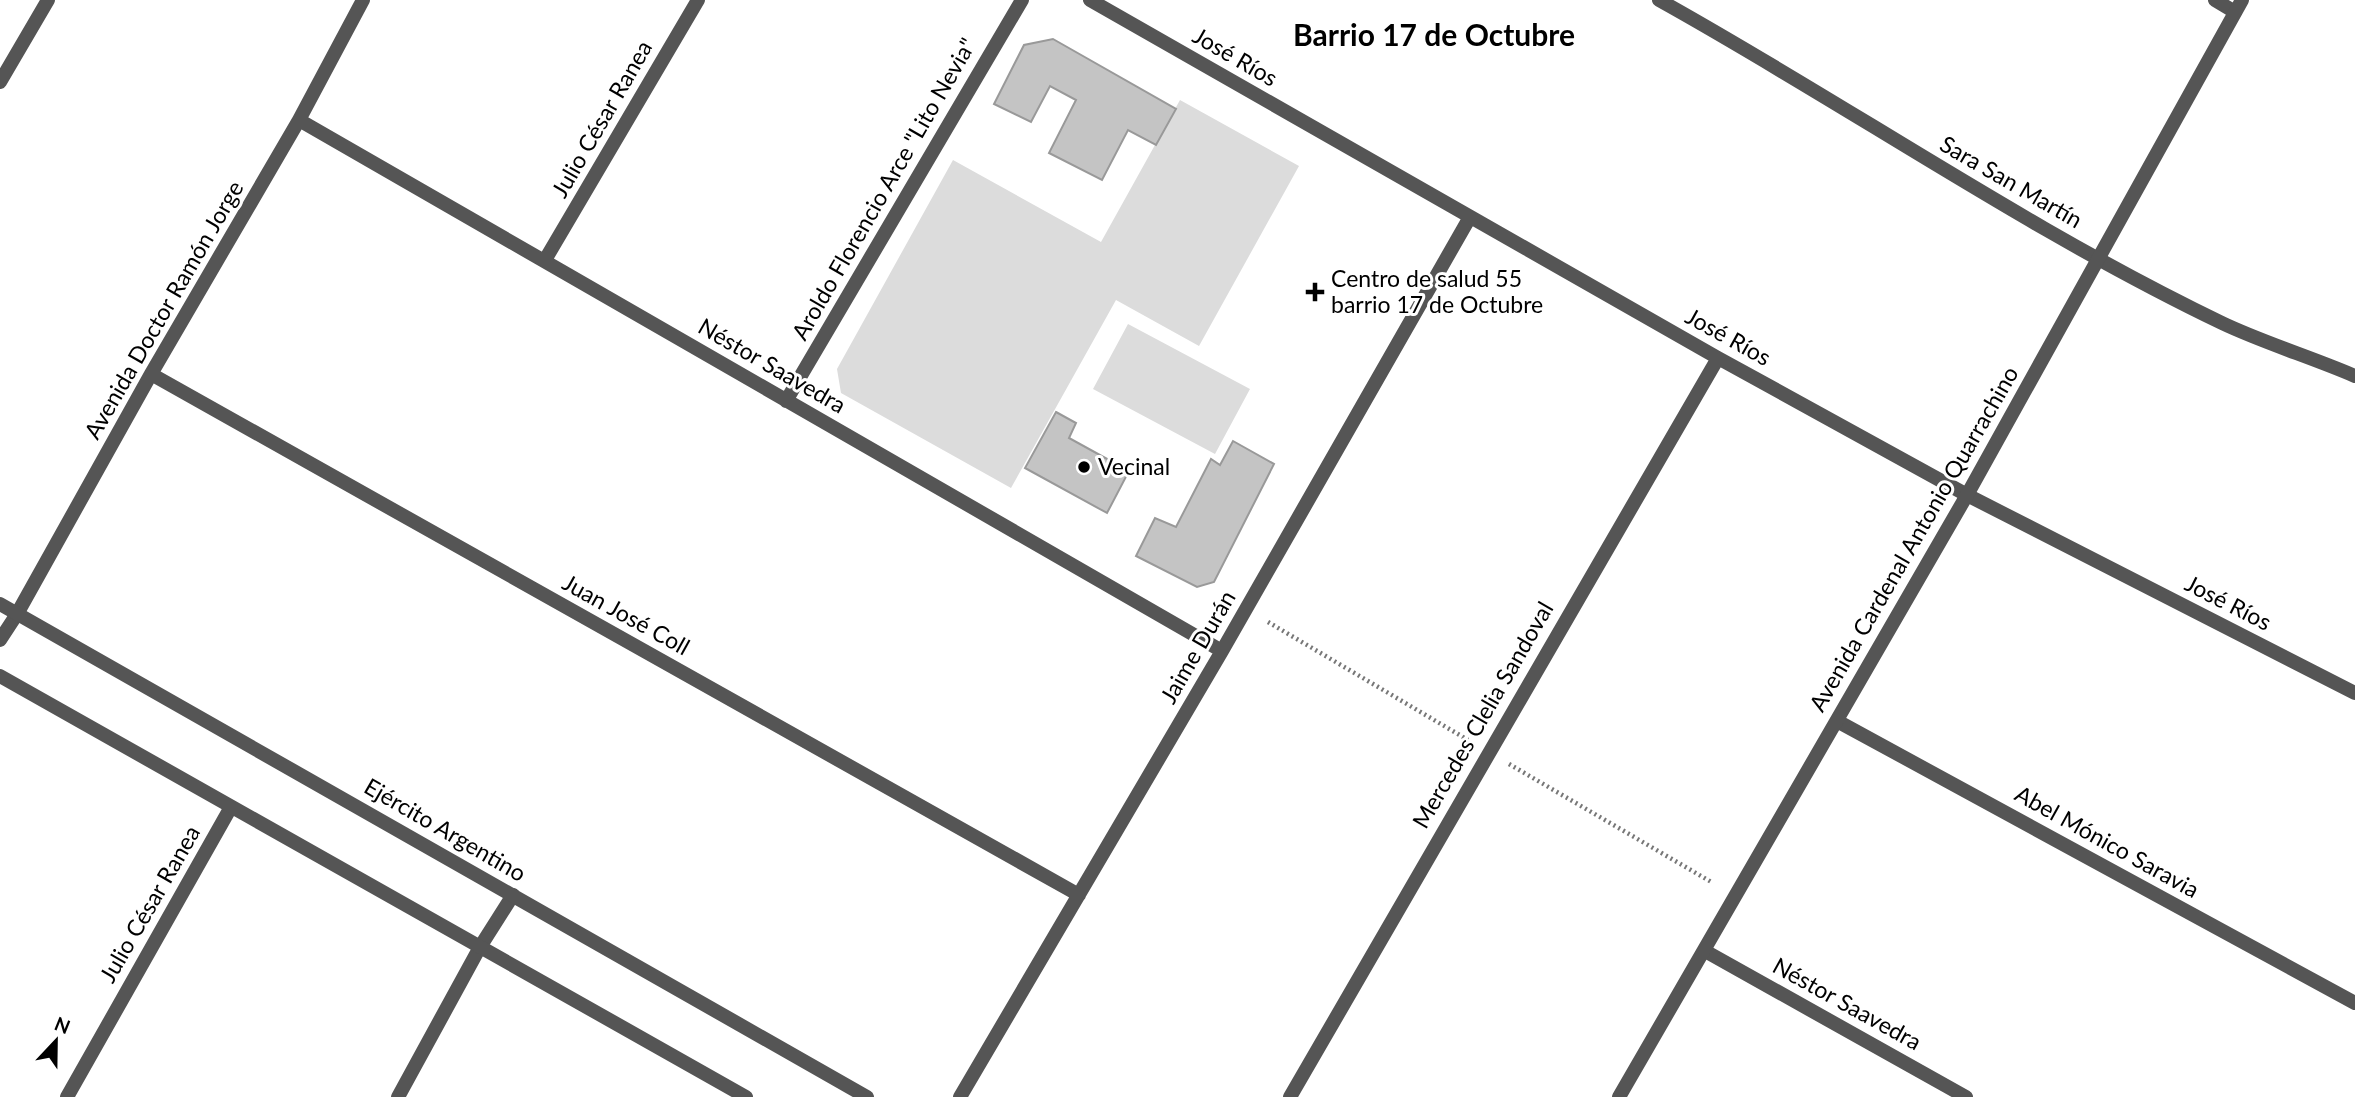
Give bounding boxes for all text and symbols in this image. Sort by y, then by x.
district label: Barrio 17 de Octubre [1293,16,1575,52]
street label: José Ríos [1188,21,1283,92]
street label: Aroldo Florencio Arce "Lito Nevia" [785,33,981,344]
street label: Julio César Ranea [545,35,657,202]
street label: Sara San Martín [1935,129,2088,233]
street label: Avenida Doctor Ramón Jorge [78,175,249,444]
place label: Centro de salud 55 barrio 17 de Octubre [1331,264,1543,318]
marker: Centro de salud 55 barrio 17 de Octubre [1305,282,1325,302]
street label: José Ríos [1681,301,1776,371]
street label: Néstor Saavedra [694,312,851,419]
street label: Avenida Cardenal Antonio Quarrachino [1803,361,2024,716]
place label: Vecinal [1098,452,1170,480]
marker: Vecinal [1076,459,1092,475]
street label: Juan José Coll [558,568,695,661]
street label: José Ríos [2181,568,2276,636]
street label: Jaime Durán [1154,585,1241,708]
street label: Mercedes Clelia Sandoval [1406,596,1558,833]
street label: Ejército Argentino [360,772,531,887]
street label: Abel Mónico Saravia [2011,779,2204,903]
street label: Julio César Ranea [93,820,205,987]
street label: Néstor Saavedra [1768,951,1927,1055]
north arrow [21,1006,91,1076]
text: N [51,1011,74,1038]

